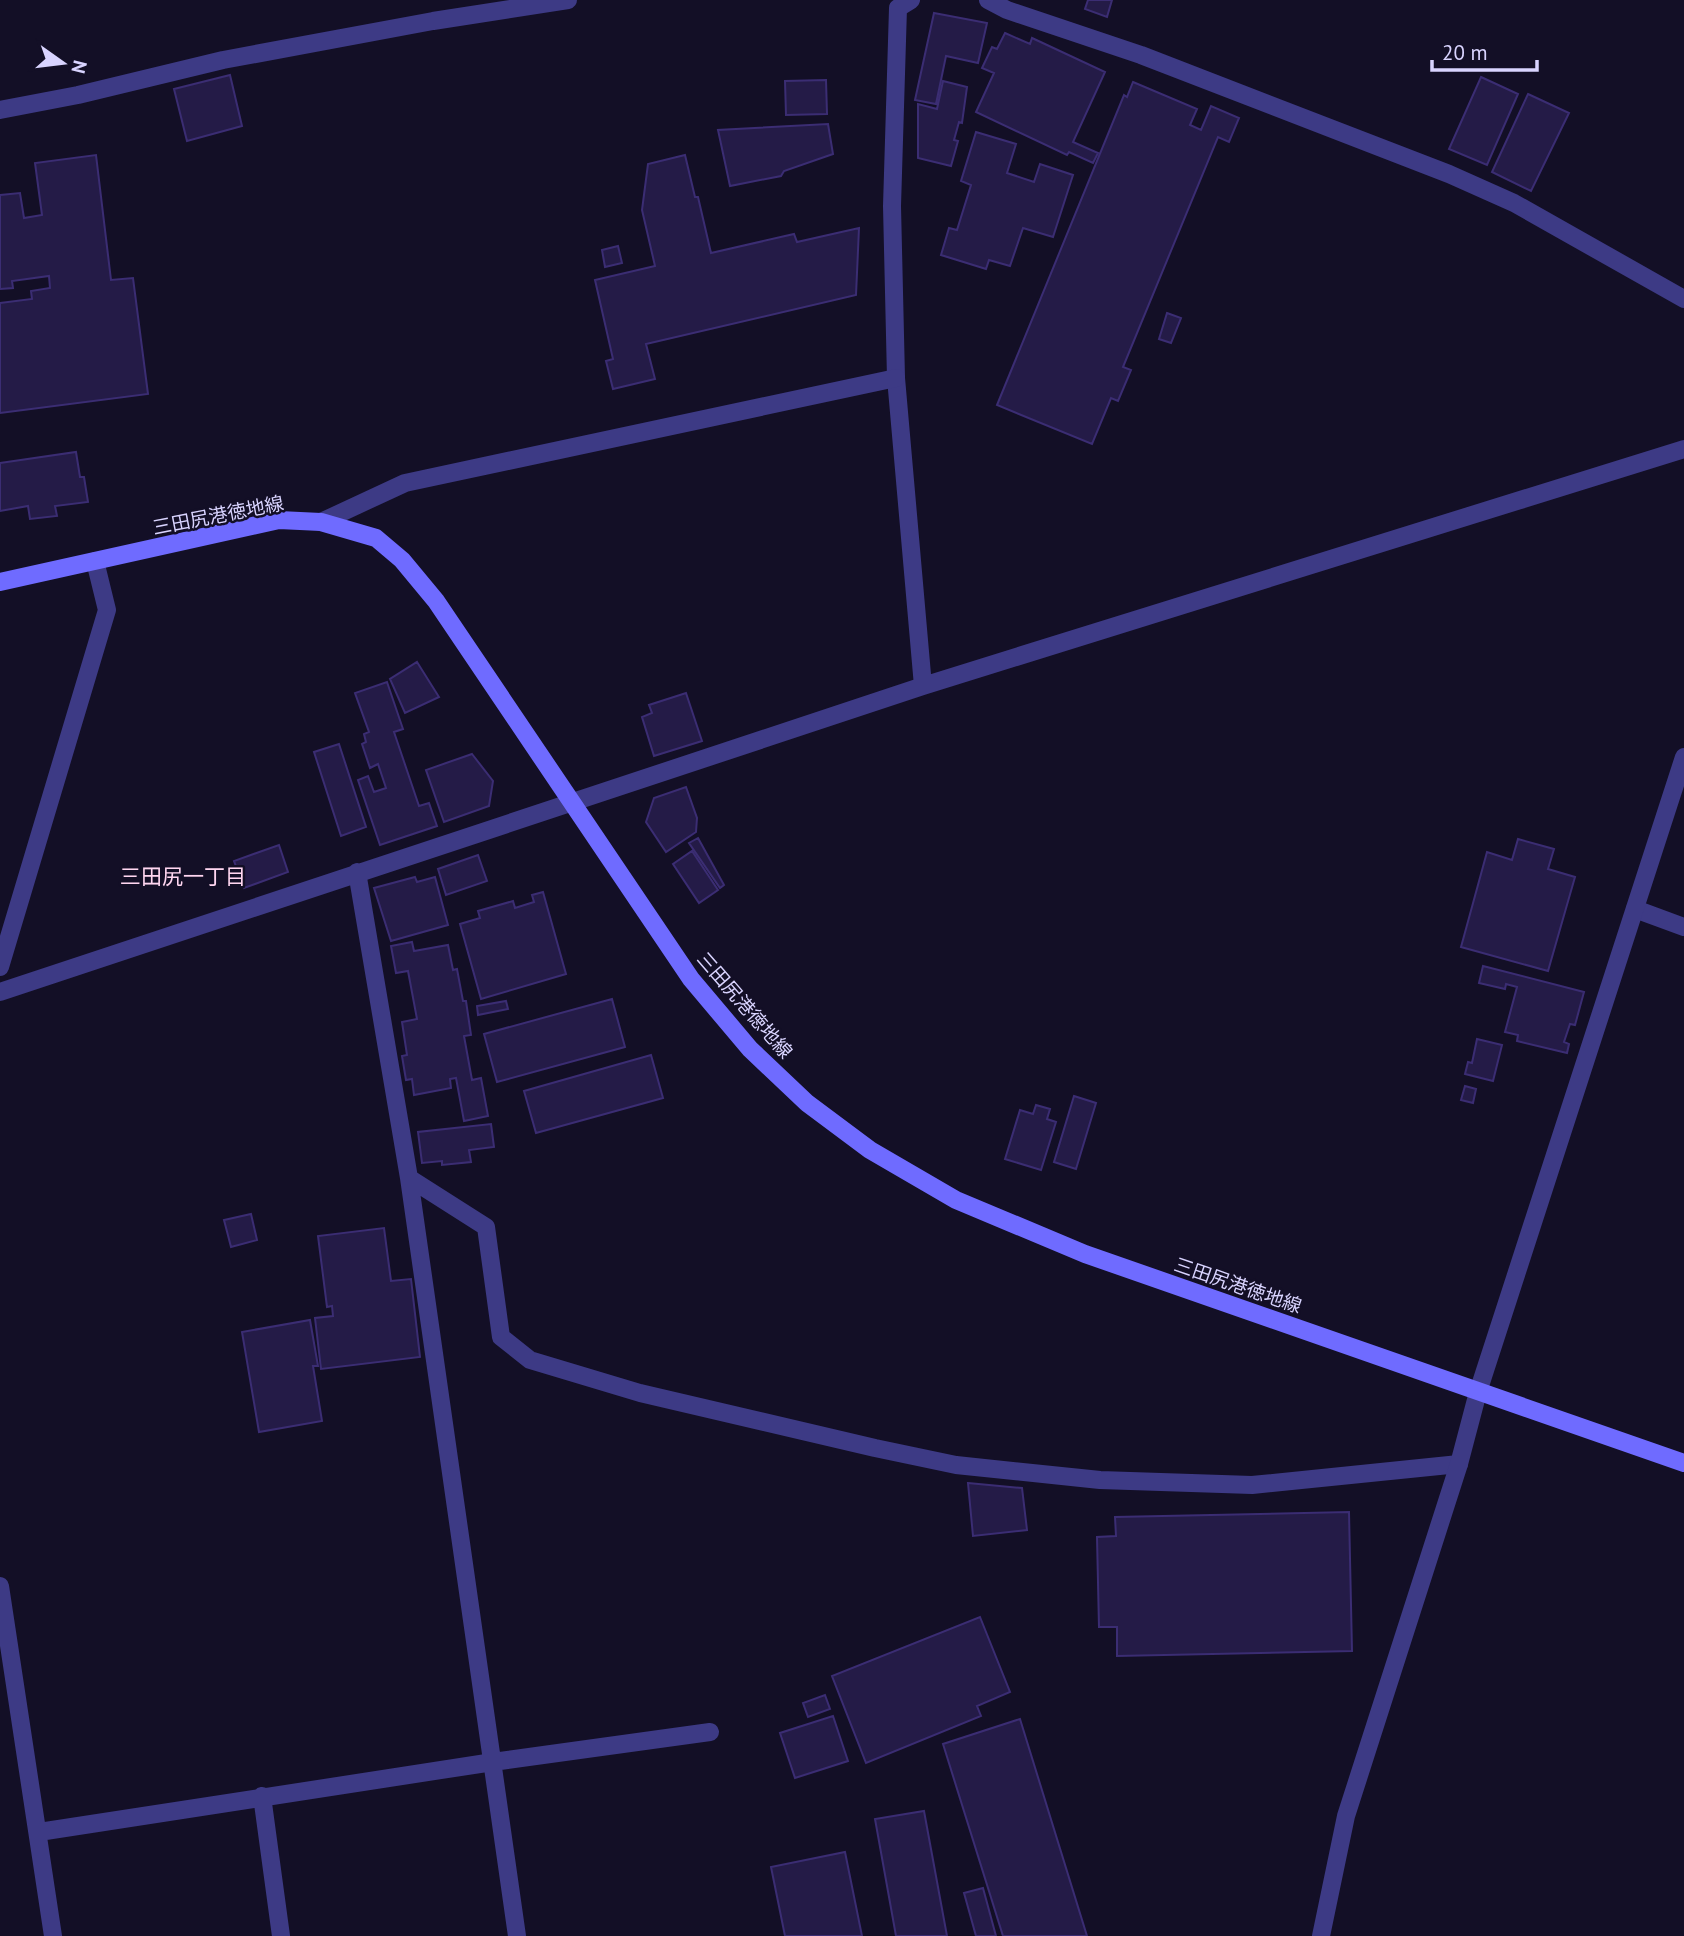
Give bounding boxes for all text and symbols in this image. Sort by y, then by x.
north arrow [28,28,98,98]
scale bar [1432,28,1537,72]
text: 20 m [1442,39,1488,66]
text: N [66,58,93,76]
street label: 三田尻港徳地線 [150,491,286,539]
district label: 三田尻一丁目 [120,863,246,890]
street label: 三田尻港徳地線 [692,947,798,1063]
street label: 三田尻港徳地線 [1171,1252,1305,1318]

